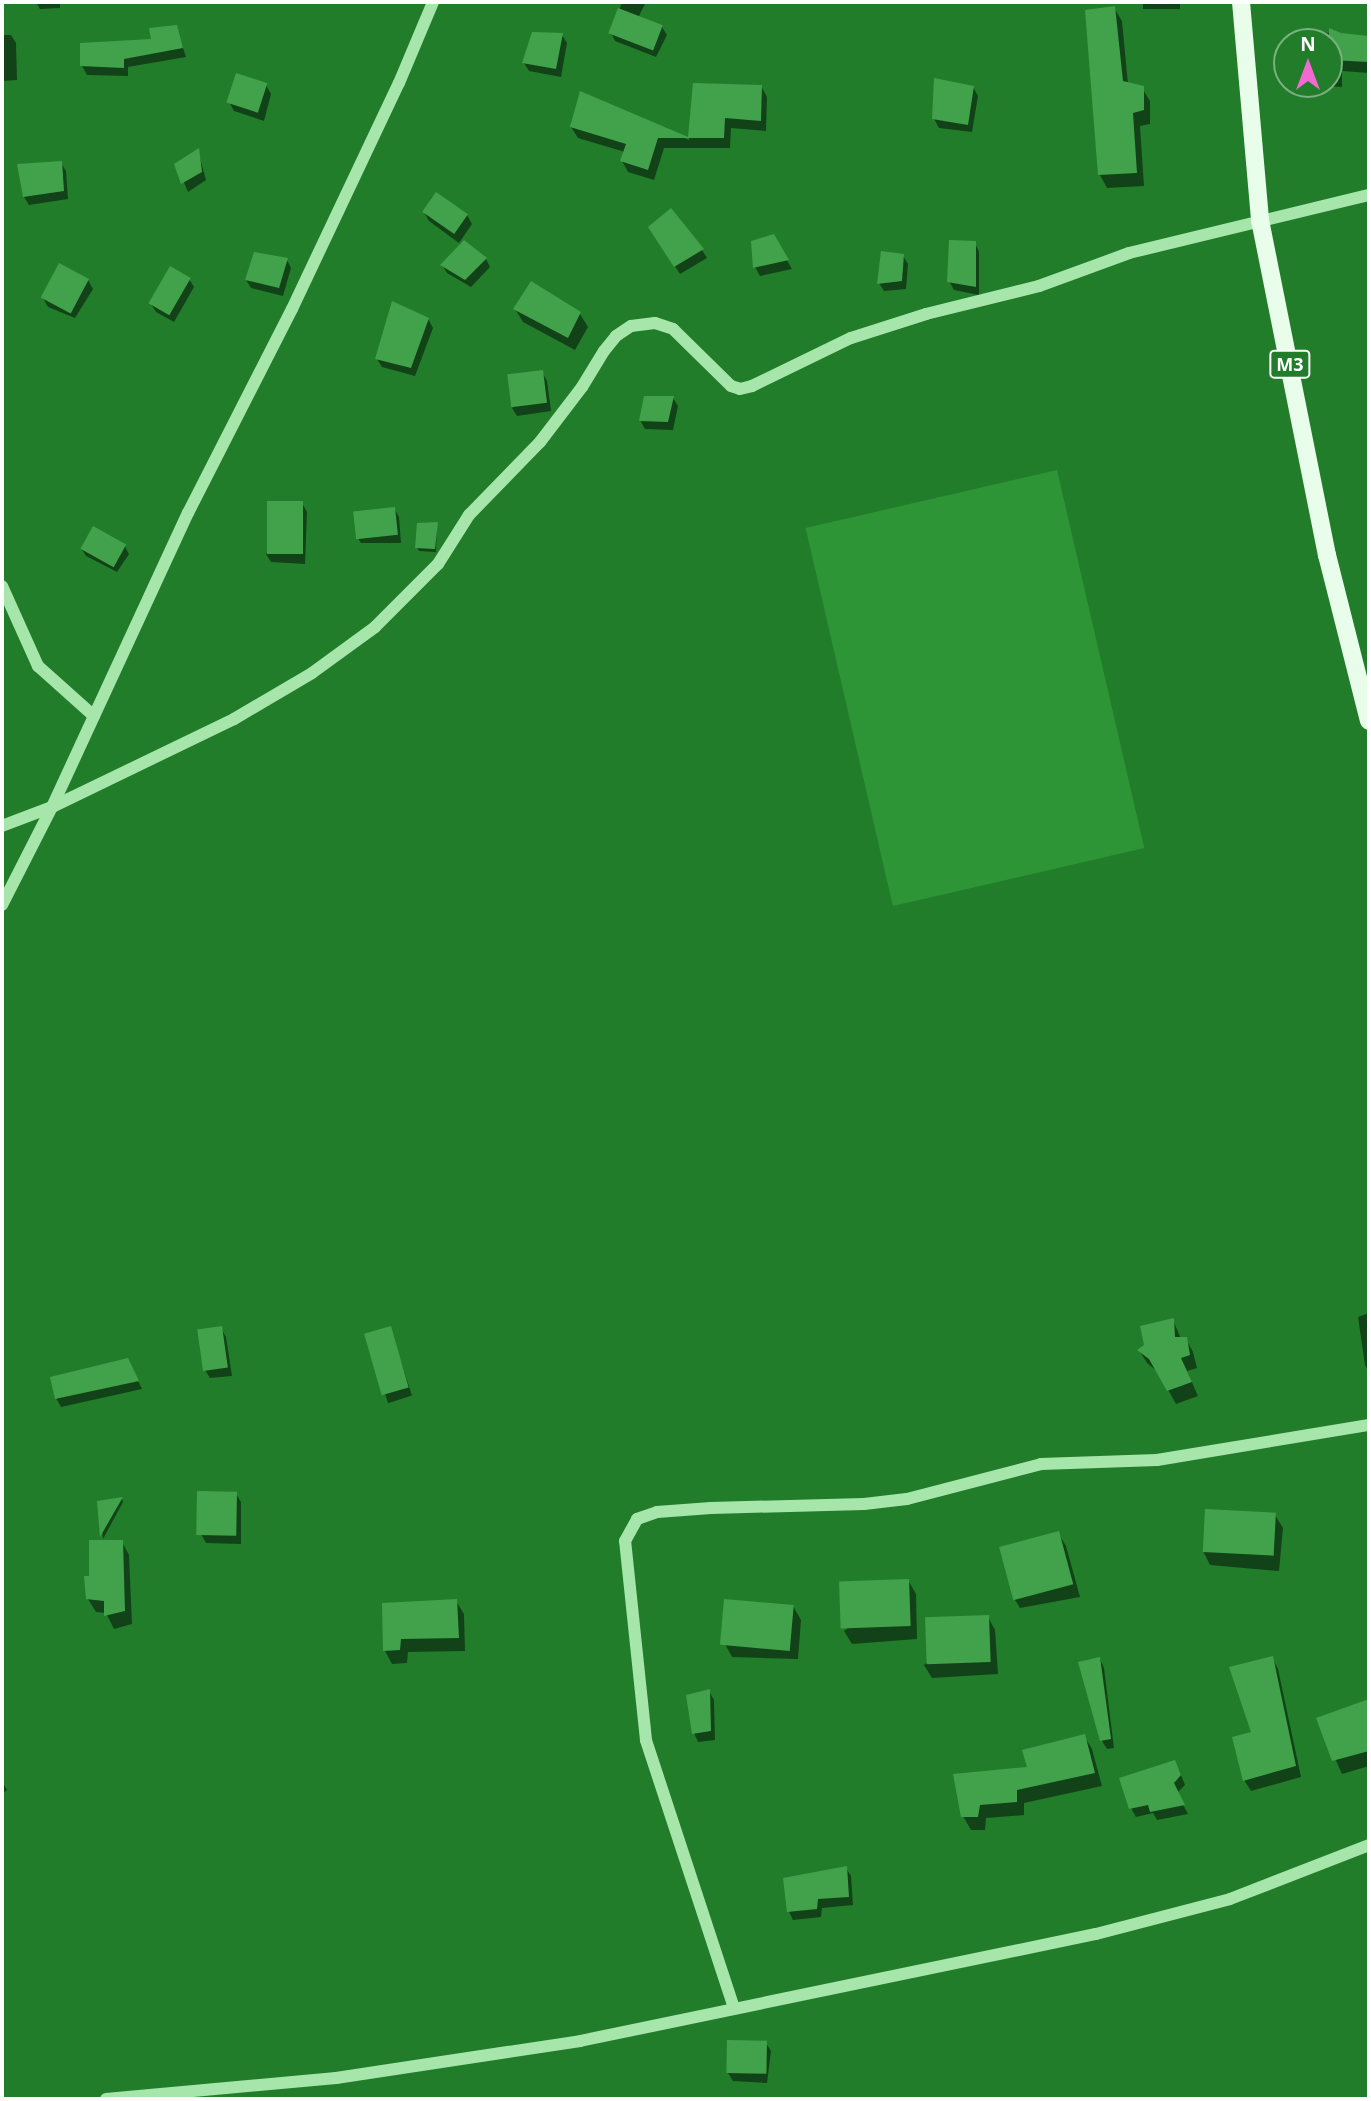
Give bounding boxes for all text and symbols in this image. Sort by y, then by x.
north arrow [1273,28,1343,98]
text: N [1300,31,1316,57]
road number: M3 [1269,350,1311,378]

